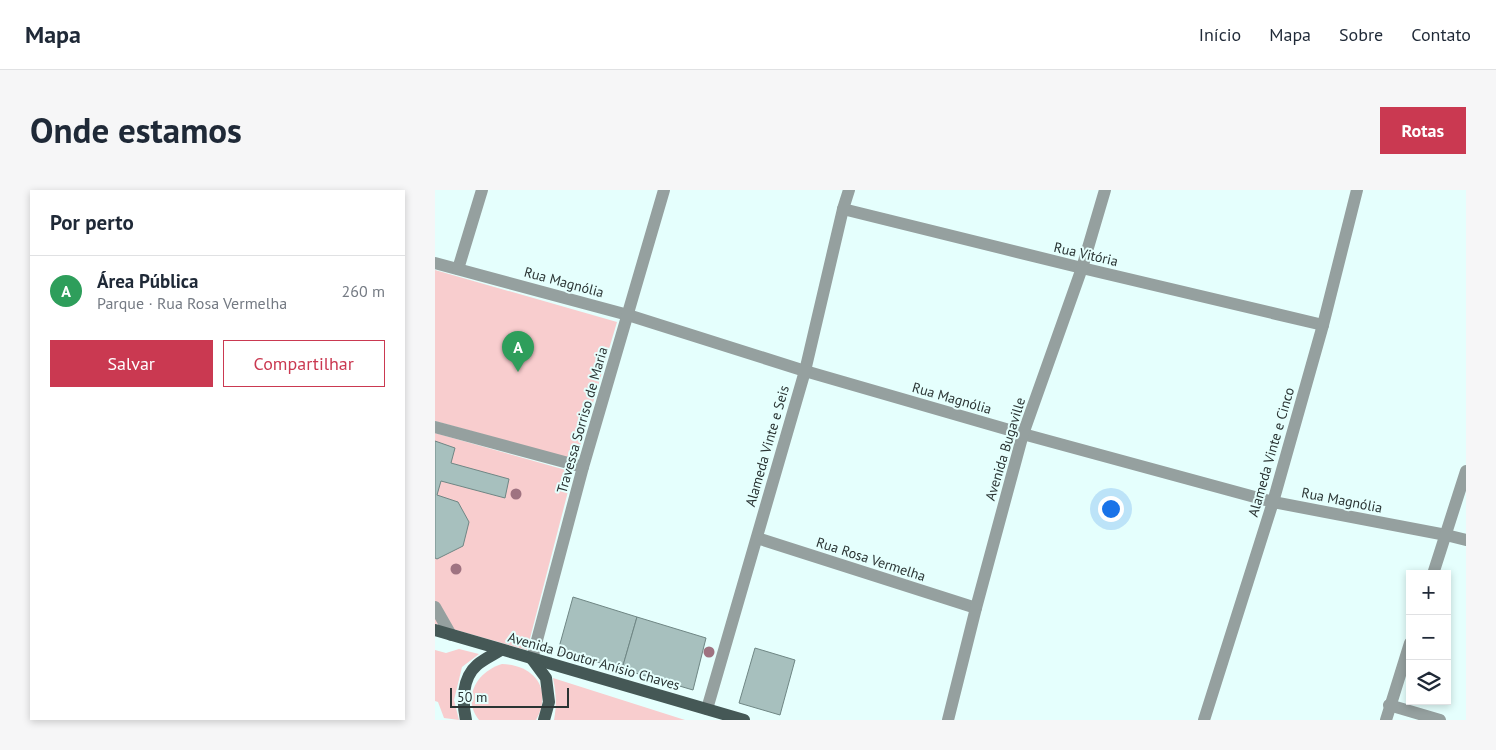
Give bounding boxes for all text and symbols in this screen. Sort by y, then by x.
text: Mapa [25,19,81,50]
text: Início [1199,23,1241,46]
text: Mapa [1269,23,1311,46]
text: Sobre [1339,23,1383,46]
text: Contato [1411,23,1471,46]
text: Onde estamos [30,107,242,153]
button: Rotas [1380,107,1466,154]
text: Por perto [50,209,134,236]
street label: Rua Vitória [1052,238,1120,270]
street label: Rua Magnólia [522,263,606,301]
text: Área Pública [97,269,198,293]
text: A [61,281,71,301]
text: 260 m [342,281,385,301]
text: Parque · Rua Rosa Vermelha [97,293,287,313]
pin: A [502,331,534,372]
button: Salvar [50,340,213,387]
button: Compartilhar [223,340,385,387]
street label: Travessa Sorriso de Maria [552,345,612,495]
street label: Rua Magnólia [910,378,994,418]
street label: Alameda Vinte e Seis [741,383,793,509]
street label: Alameda Vinte e Cinco [1244,385,1298,519]
street label: Avenida Bugaville [981,395,1029,503]
street label: Rua Magnólia [1300,483,1384,517]
your location [1098,496,1124,522]
street label: Rua Rosa Vermelha [814,533,928,585]
map controls [1406,570,1451,705]
button: + [1406,570,1451,615]
button: − [1406,615,1451,660]
street label: Avenida Doutor Anísio Chaves [506,628,682,694]
button: layers [1406,660,1451,705]
scale bar [450,685,569,708]
text: 50 m [457,688,487,706]

